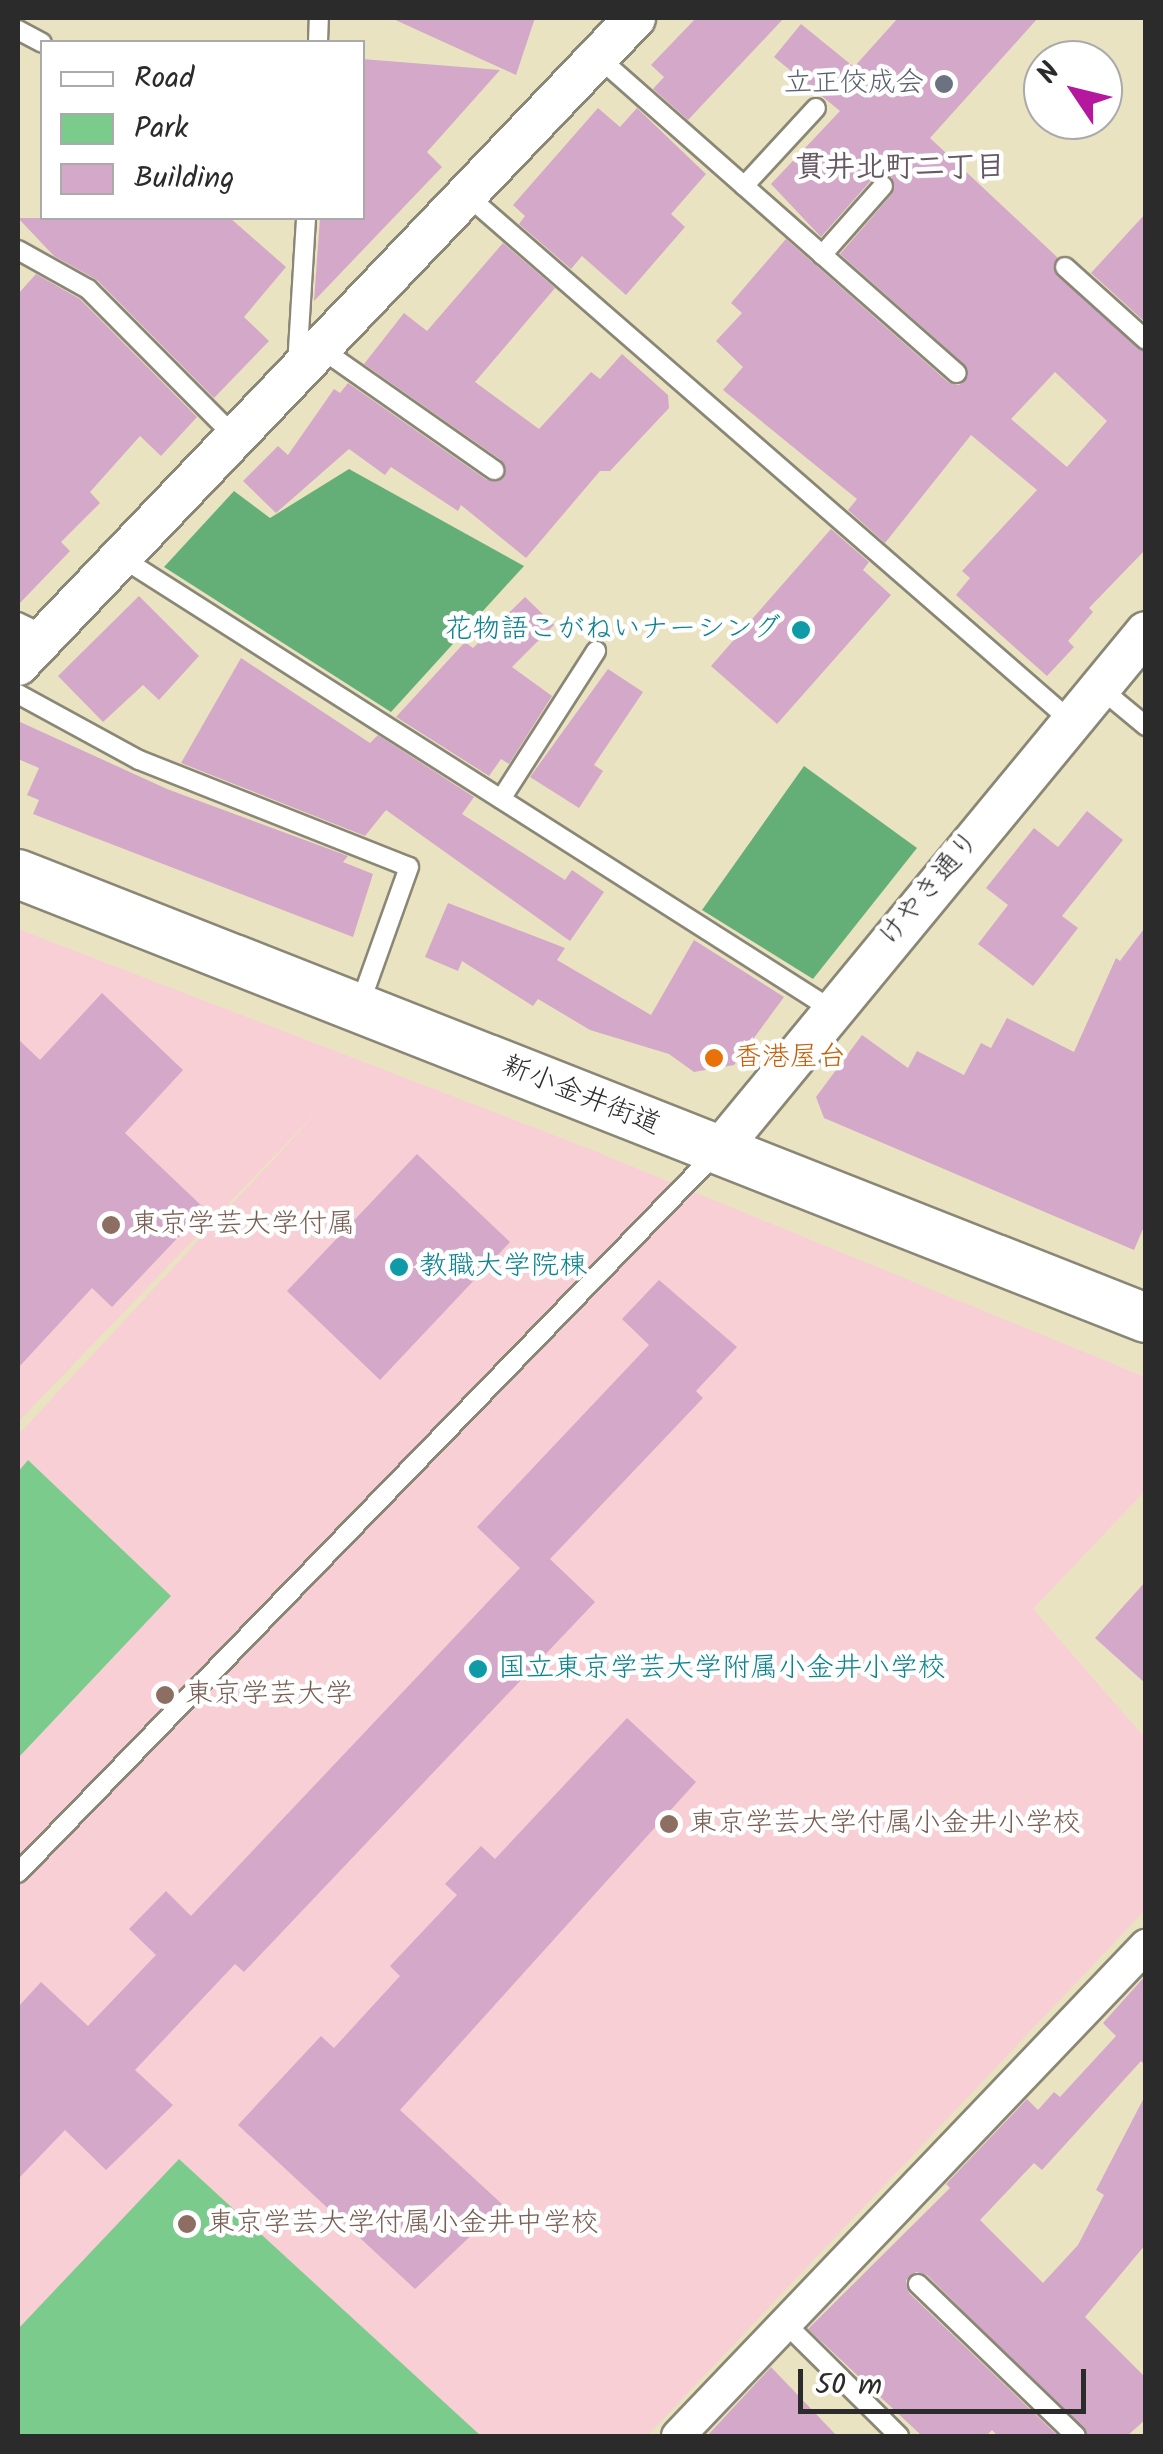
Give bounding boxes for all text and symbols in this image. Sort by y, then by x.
legend [40,40,365,220]
north arrow [1023,40,1123,140]
text: N [1026,54,1073,94]
text: Road [134,55,194,103]
place label: 立正佼成会 [784,67,924,101]
marker: 立正佼成会 [933,73,955,95]
text: Park [134,105,188,153]
district label: 貫井北町二丁目 [795,150,1005,186]
text: Building [134,155,234,203]
place label: 花物語こがねいナーシング [445,613,781,647]
marker: 花物語こがねいナーシング [790,619,812,641]
street label: けやき通り [872,825,988,953]
place label: 香港屋台 [734,1041,846,1075]
marker: 香港屋台 [703,1047,725,1069]
street label: 新小金井街道 [497,1049,665,1143]
place label: 東京学芸大学付属 [131,1208,355,1242]
marker: 東京学芸大学付属 [100,1214,122,1236]
place label: 教職大学院棟 [419,1250,587,1284]
marker: 教職大学院棟 [388,1256,410,1278]
place label: 国立東京学芸大学附属小金井小学校 [498,1652,946,1686]
marker: 国立東京学芸大学附属小金井小学校 [467,1658,489,1680]
place label: 東京学芸大学 [185,1678,353,1712]
marker: 東京学芸大学 [154,1684,176,1706]
place label: 東京学芸大学付属小金井小学校 [689,1807,1081,1841]
marker: 東京学芸大学付属小金井小学校 [658,1813,680,1835]
place label: 東京学芸大学付属小金井中学校 [207,2207,599,2241]
marker: 東京学芸大学付属小金井中学校 [176,2213,198,2235]
scale bar [803,2349,1090,2411]
text: 50 m [815,2362,882,2410]

